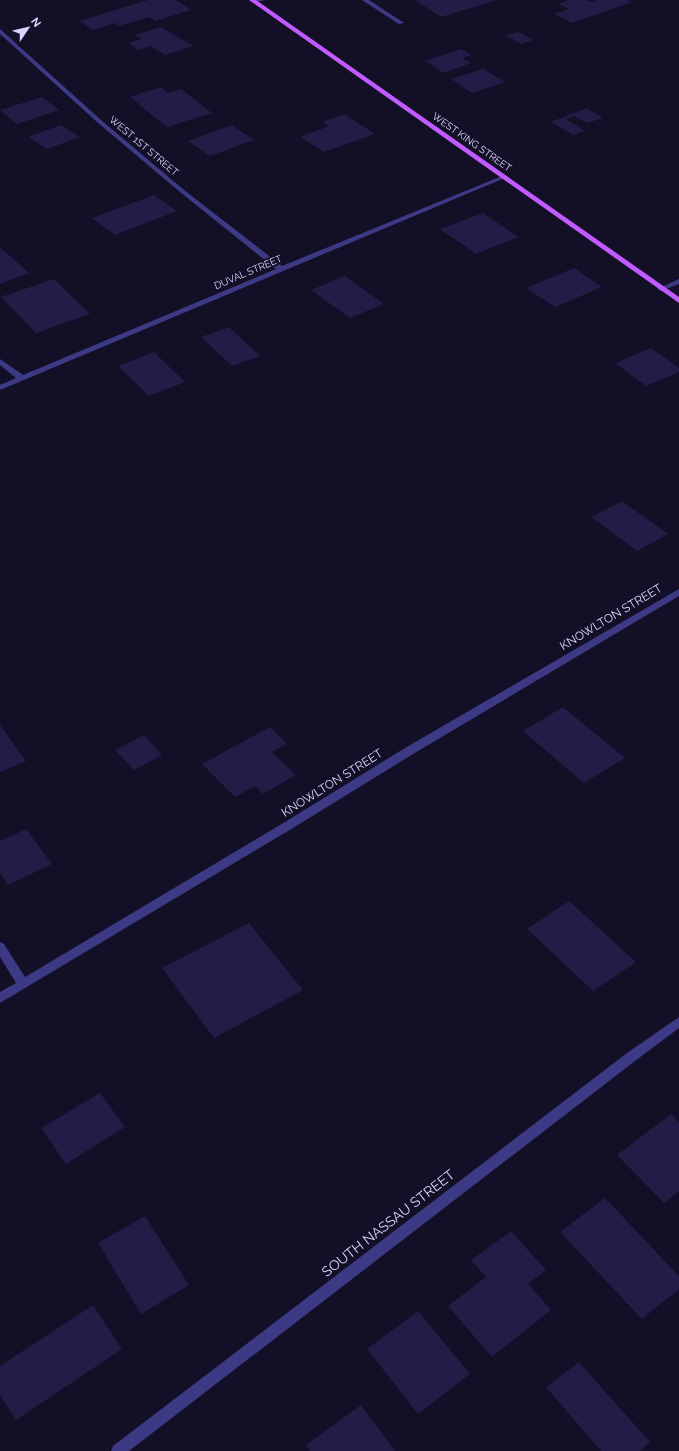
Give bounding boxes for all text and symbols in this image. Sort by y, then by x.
north arrow [8,8,48,48]
text: N [28,15,44,30]
street label: WEST KING STREET [430,110,514,174]
street label: WEST 1ST STREET [107,114,181,178]
street label: DUVAL STREET [212,253,284,291]
street label: KNOWLTON STREET [557,581,665,653]
street label: KNOWLTON STREET [279,746,386,820]
street label: SOUTH NASSAU STREET [318,1166,458,1280]

